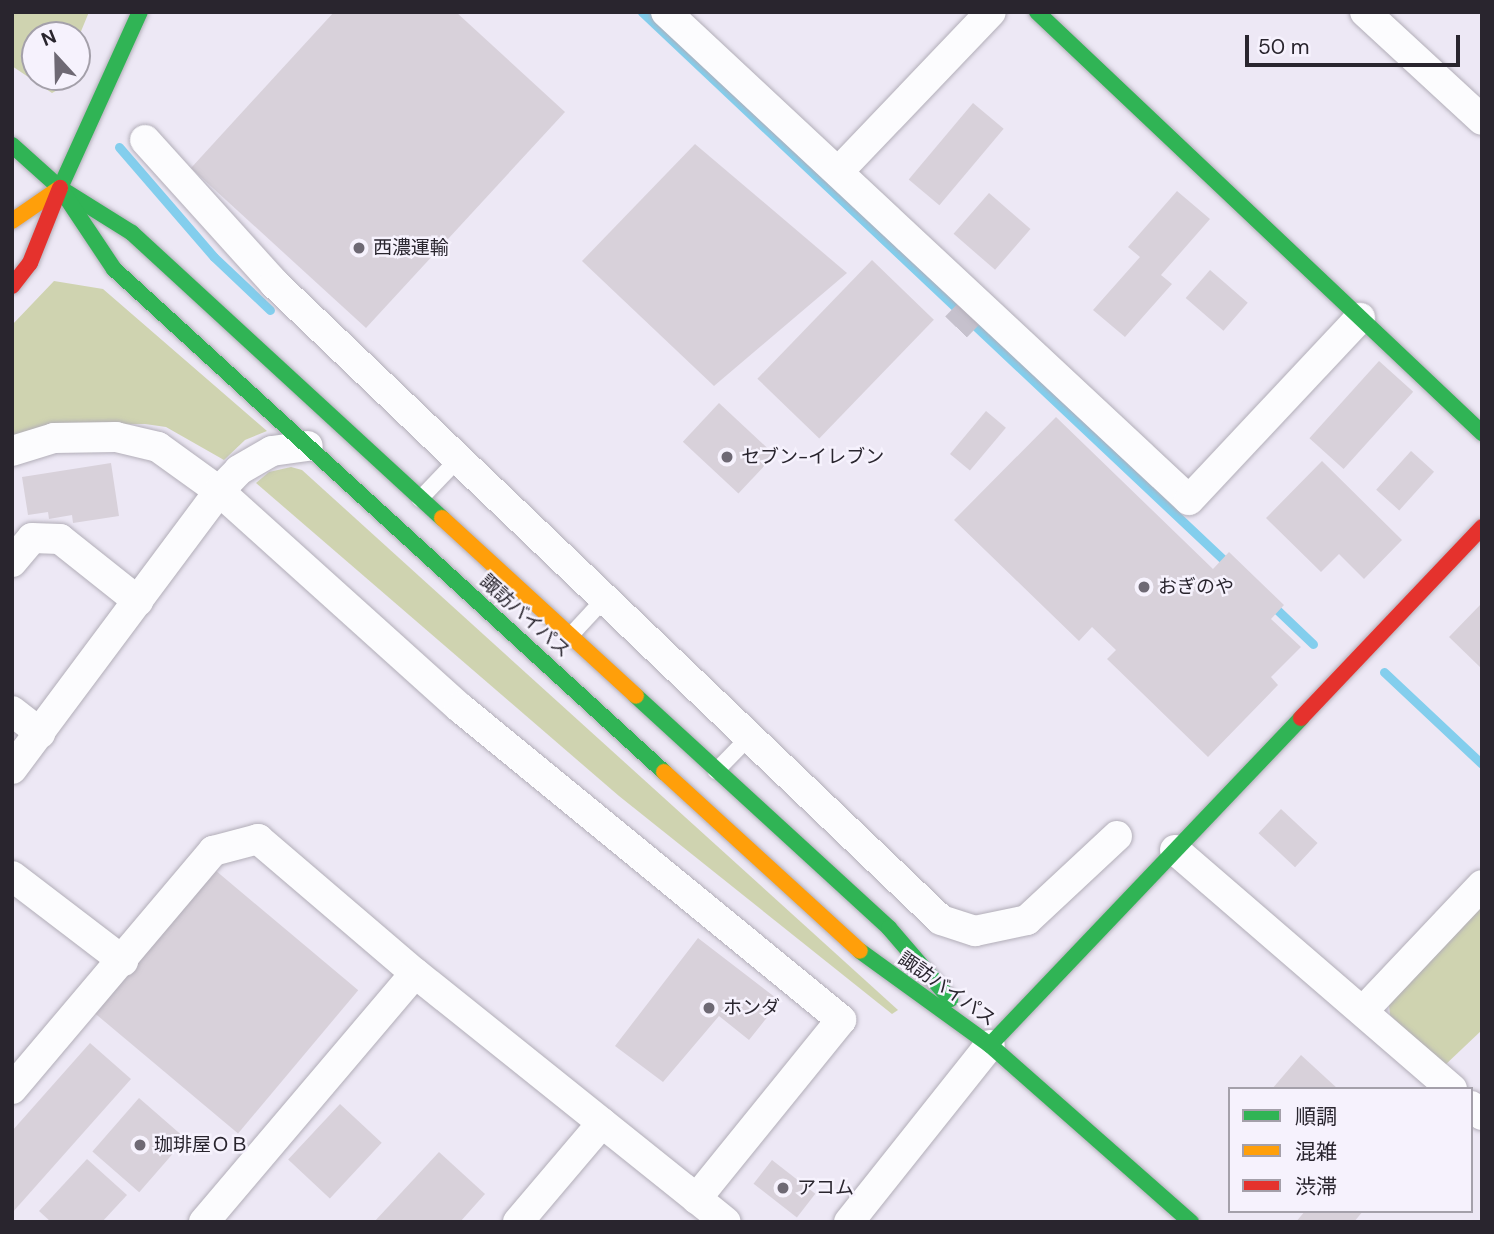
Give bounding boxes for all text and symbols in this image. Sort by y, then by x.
north arrow [21,21,91,91]
scale bar [1249,21,1464,65]
text: N [38,24,60,52]
text: 50 m [1258,33,1309,61]
place label: 西濃運輸 [373,237,449,259]
marker: 西濃運輸 [351,240,367,256]
place label: セブン-イレブン [741,446,884,468]
marker: セブン-イレブン [719,449,735,465]
street label: 諏訪バイパス [475,569,575,663]
place label: おぎのや [1158,576,1234,598]
marker: おぎのや [1136,579,1152,595]
street label: 諏訪バイパス [894,947,1000,1031]
place label: ホンダ [723,997,780,1019]
marker: ホンダ [701,1000,717,1016]
legend [1228,1087,1473,1213]
text: 順調 [1295,1103,1337,1131]
place label: 珈琲屋ＯＢ [154,1134,249,1156]
marker: 珈琲屋ＯＢ [132,1137,148,1153]
text: 混雑 [1295,1138,1337,1166]
text: 渋滞 [1295,1173,1337,1201]
place label: アコム [797,1177,854,1199]
marker: アコム [775,1180,791,1196]

